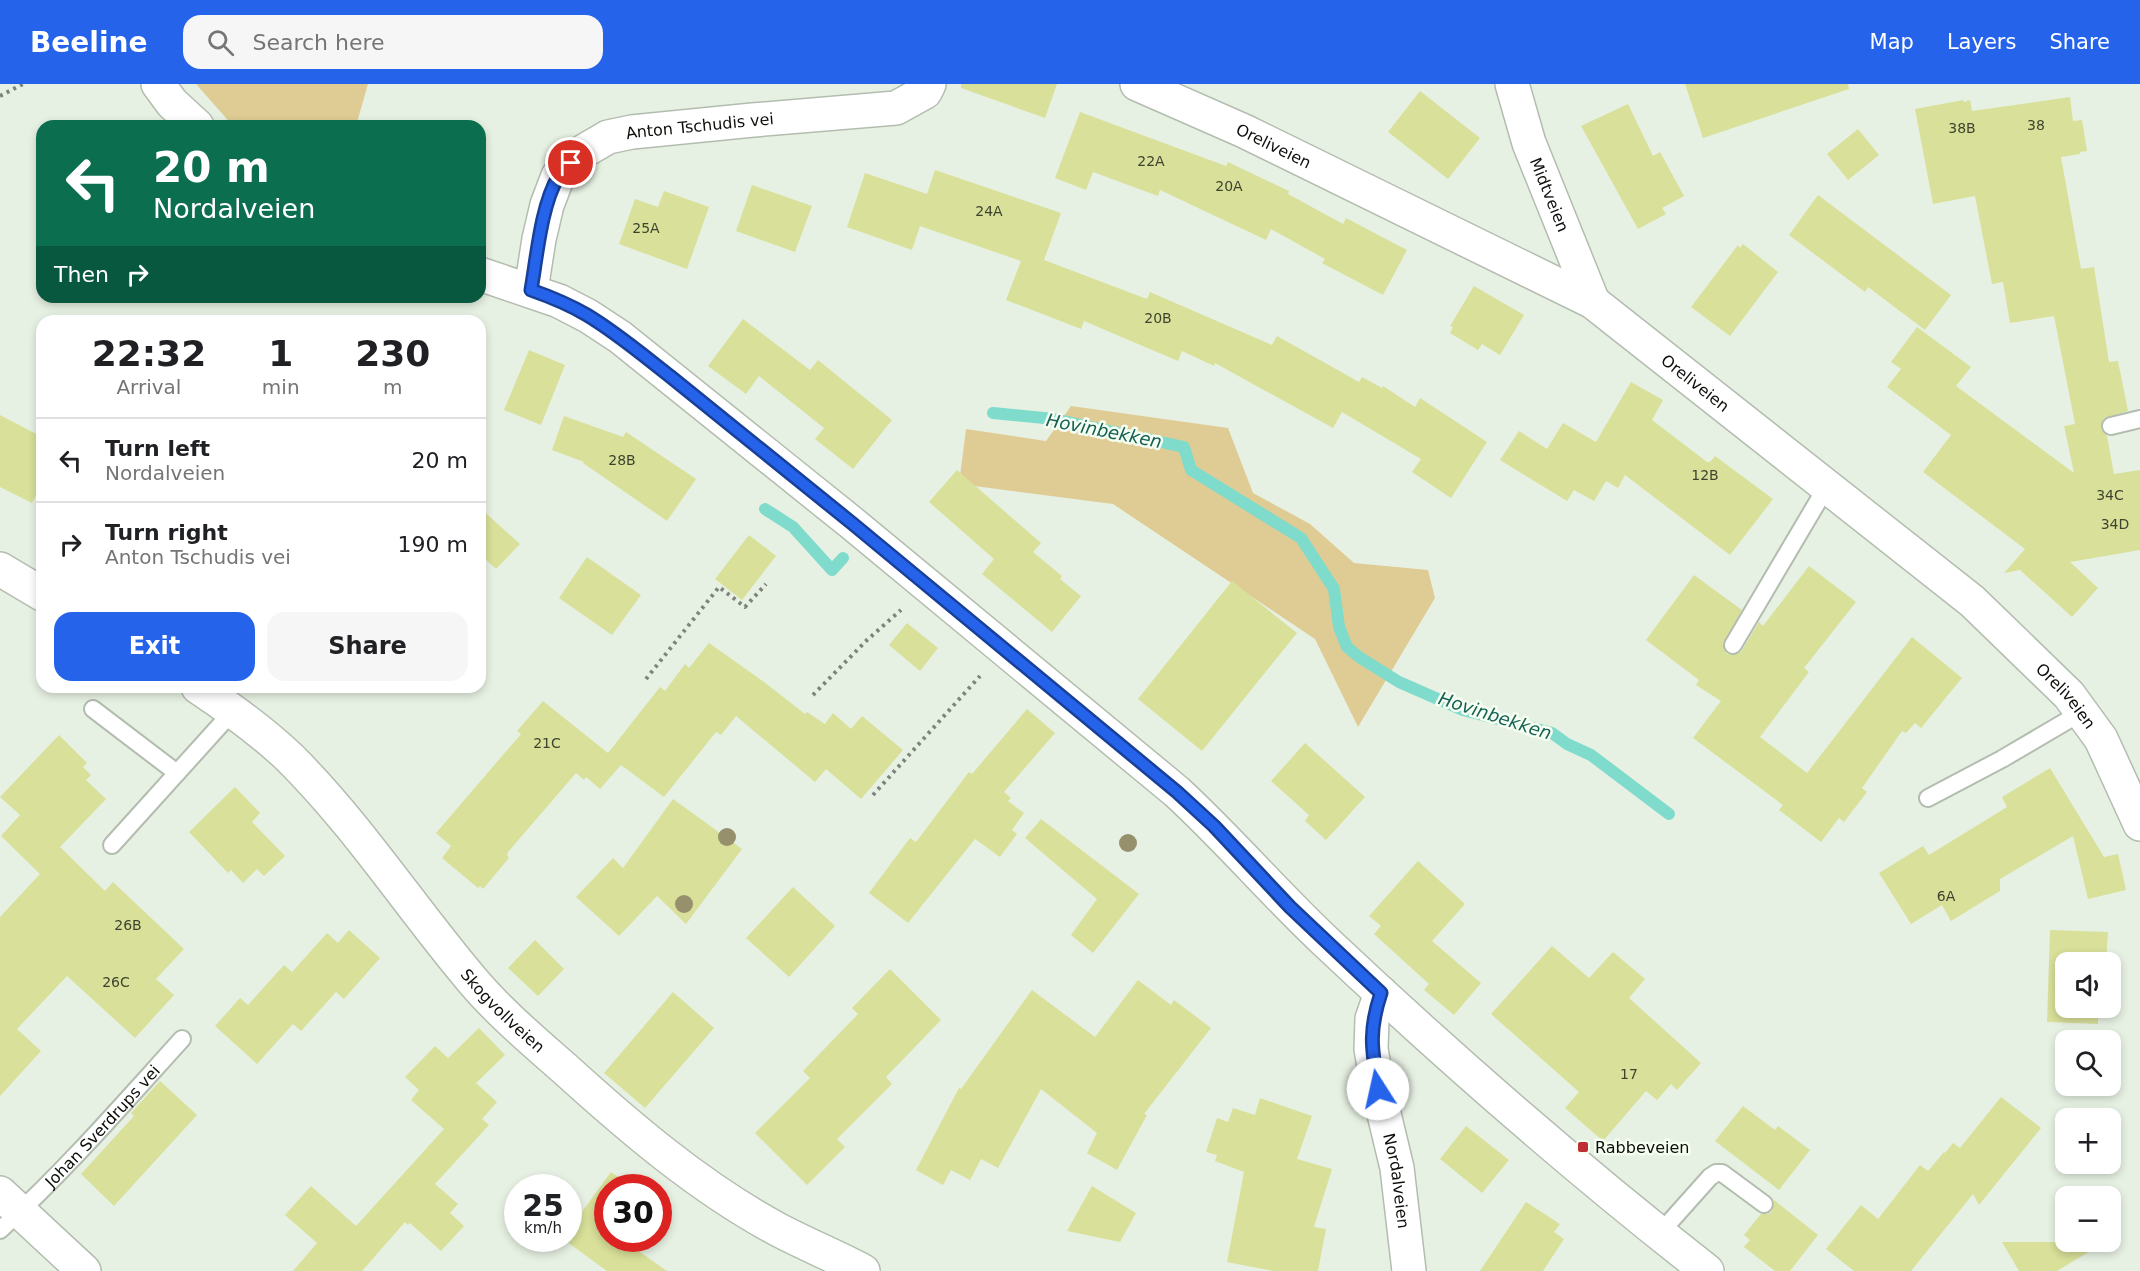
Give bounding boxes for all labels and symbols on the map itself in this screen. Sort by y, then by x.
street label: Anton Tschudis vei [624,109,775,143]
house number: 38 [2027,117,2045,133]
street label: Oreliveien [1233,120,1314,172]
house number: 38B [1948,120,1976,136]
pin [545,137,596,188]
house number: 22A [1137,153,1165,169]
street label: Midtveien [1526,155,1573,235]
house number: 20A [1215,178,1243,194]
house number: 24A [975,203,1003,219]
house number: 25A [632,220,660,236]
house number: 20B [1144,310,1172,326]
street label: Oreliveien [1657,351,1733,416]
water label: Hovinbekken [1044,409,1164,452]
house number: 28B [608,452,636,468]
house number: 12B [1691,467,1719,483]
house number: 34C [2096,487,2124,503]
house number: 34D [2101,516,2129,532]
street label: Oreliveien [2032,659,2099,733]
water label: Hovinbekken [1436,687,1554,744]
house number: 21C [533,735,561,751]
house number: 6A [1937,888,1956,904]
house number: 26B [114,917,142,933]
street label: Skogvollveien [457,965,548,1057]
house number: 26C [102,974,130,990]
position arrow [1346,1057,1410,1121]
street label: Johan Sverdrups vei [41,1061,164,1192]
house number: 17 [1620,1066,1638,1082]
street label: Nordalveien [1379,1131,1413,1229]
place label: Rabbeveien [1595,1138,1689,1157]
marker: Rabbeveien [1576,1140,1590,1154]
speed limit sign: 30 [594,1174,672,1252]

